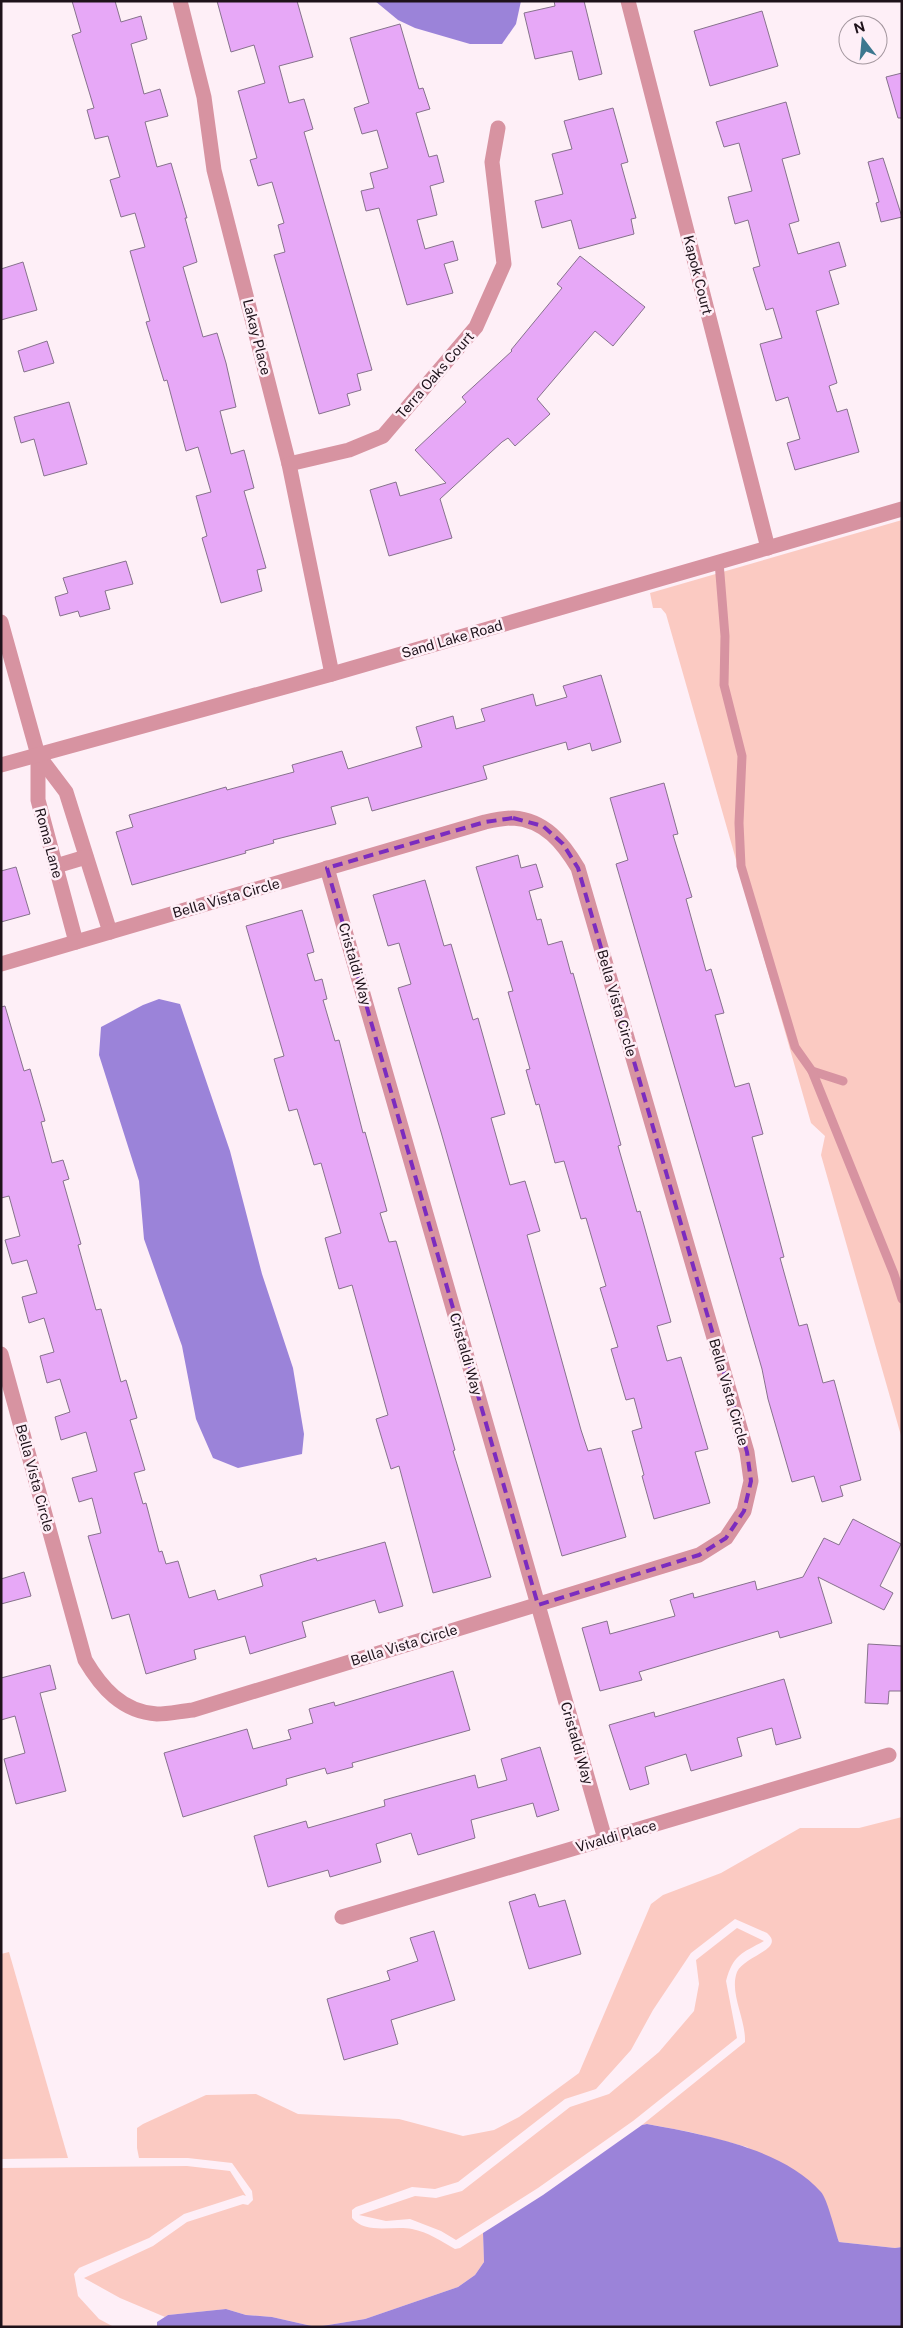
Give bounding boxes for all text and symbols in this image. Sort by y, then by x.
north arrow [838,15,888,65]
text: N [852,18,867,37]
street label: Kapok Court [680,234,716,316]
street label: Lakay Place [240,297,274,377]
street label: Terra Oaks Court [393,328,477,422]
street label: Sand Lake Road [400,617,504,661]
street label: Roma Lane [32,806,66,880]
street label: Bella Vista Circle [171,875,281,921]
street label: Cristaldi Way [336,921,375,1008]
street label: Bella Vista Circle [594,948,640,1058]
street label: Cristaldi Way [447,1311,486,1398]
street label: Bella Vista Circle [706,1337,752,1447]
street label: Bella Vista Circle [13,1422,57,1534]
street label: Bella Vista Circle [349,1621,459,1669]
street label: Cristaldi Way [558,1700,597,1787]
street label: Vivaldi Place [574,1817,658,1855]

